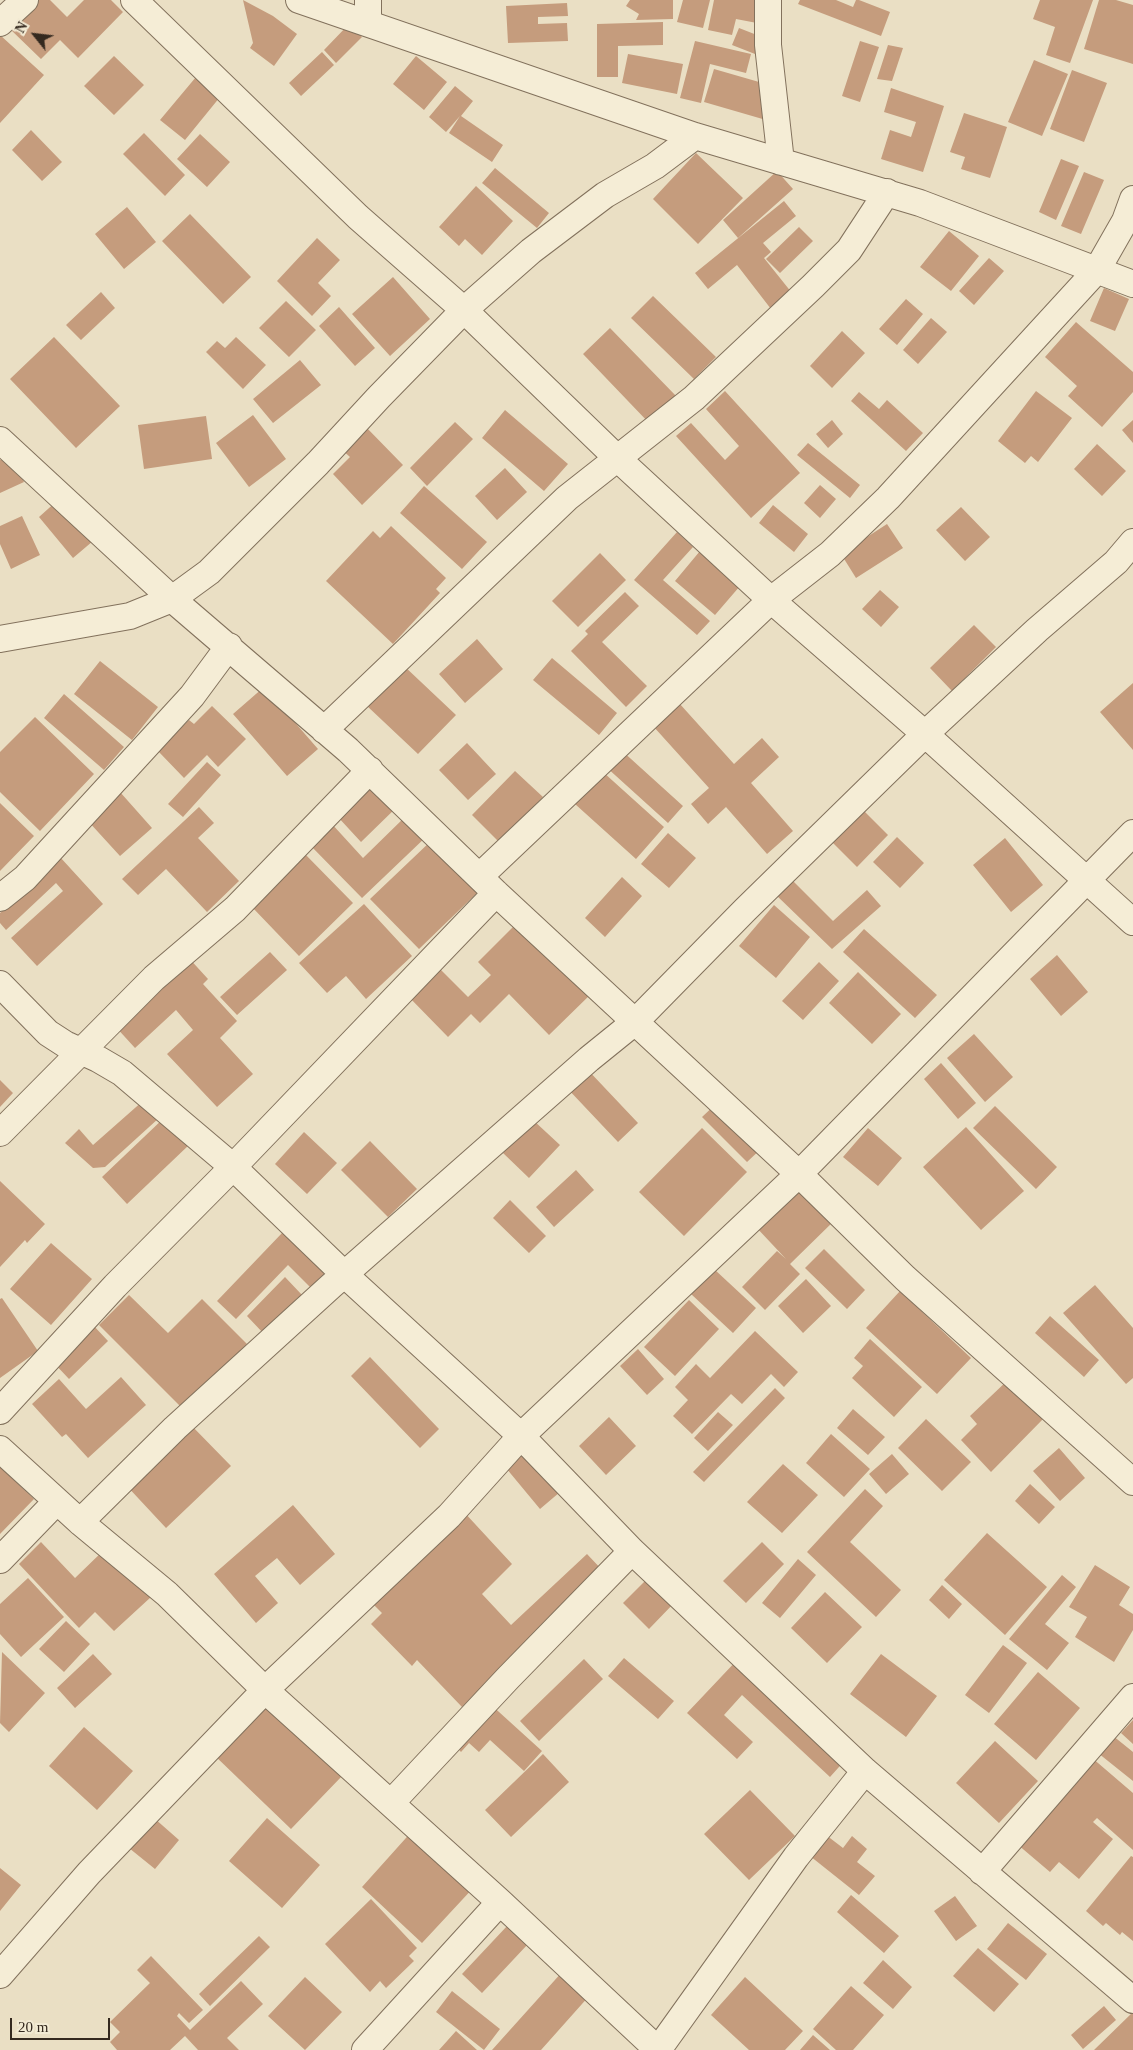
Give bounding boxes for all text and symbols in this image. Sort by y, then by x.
north arrow [10,10,60,60]
text: N [12,19,30,36]
scale bar [12,2008,112,2040]
text: 20 m [18,2019,48,2035]

